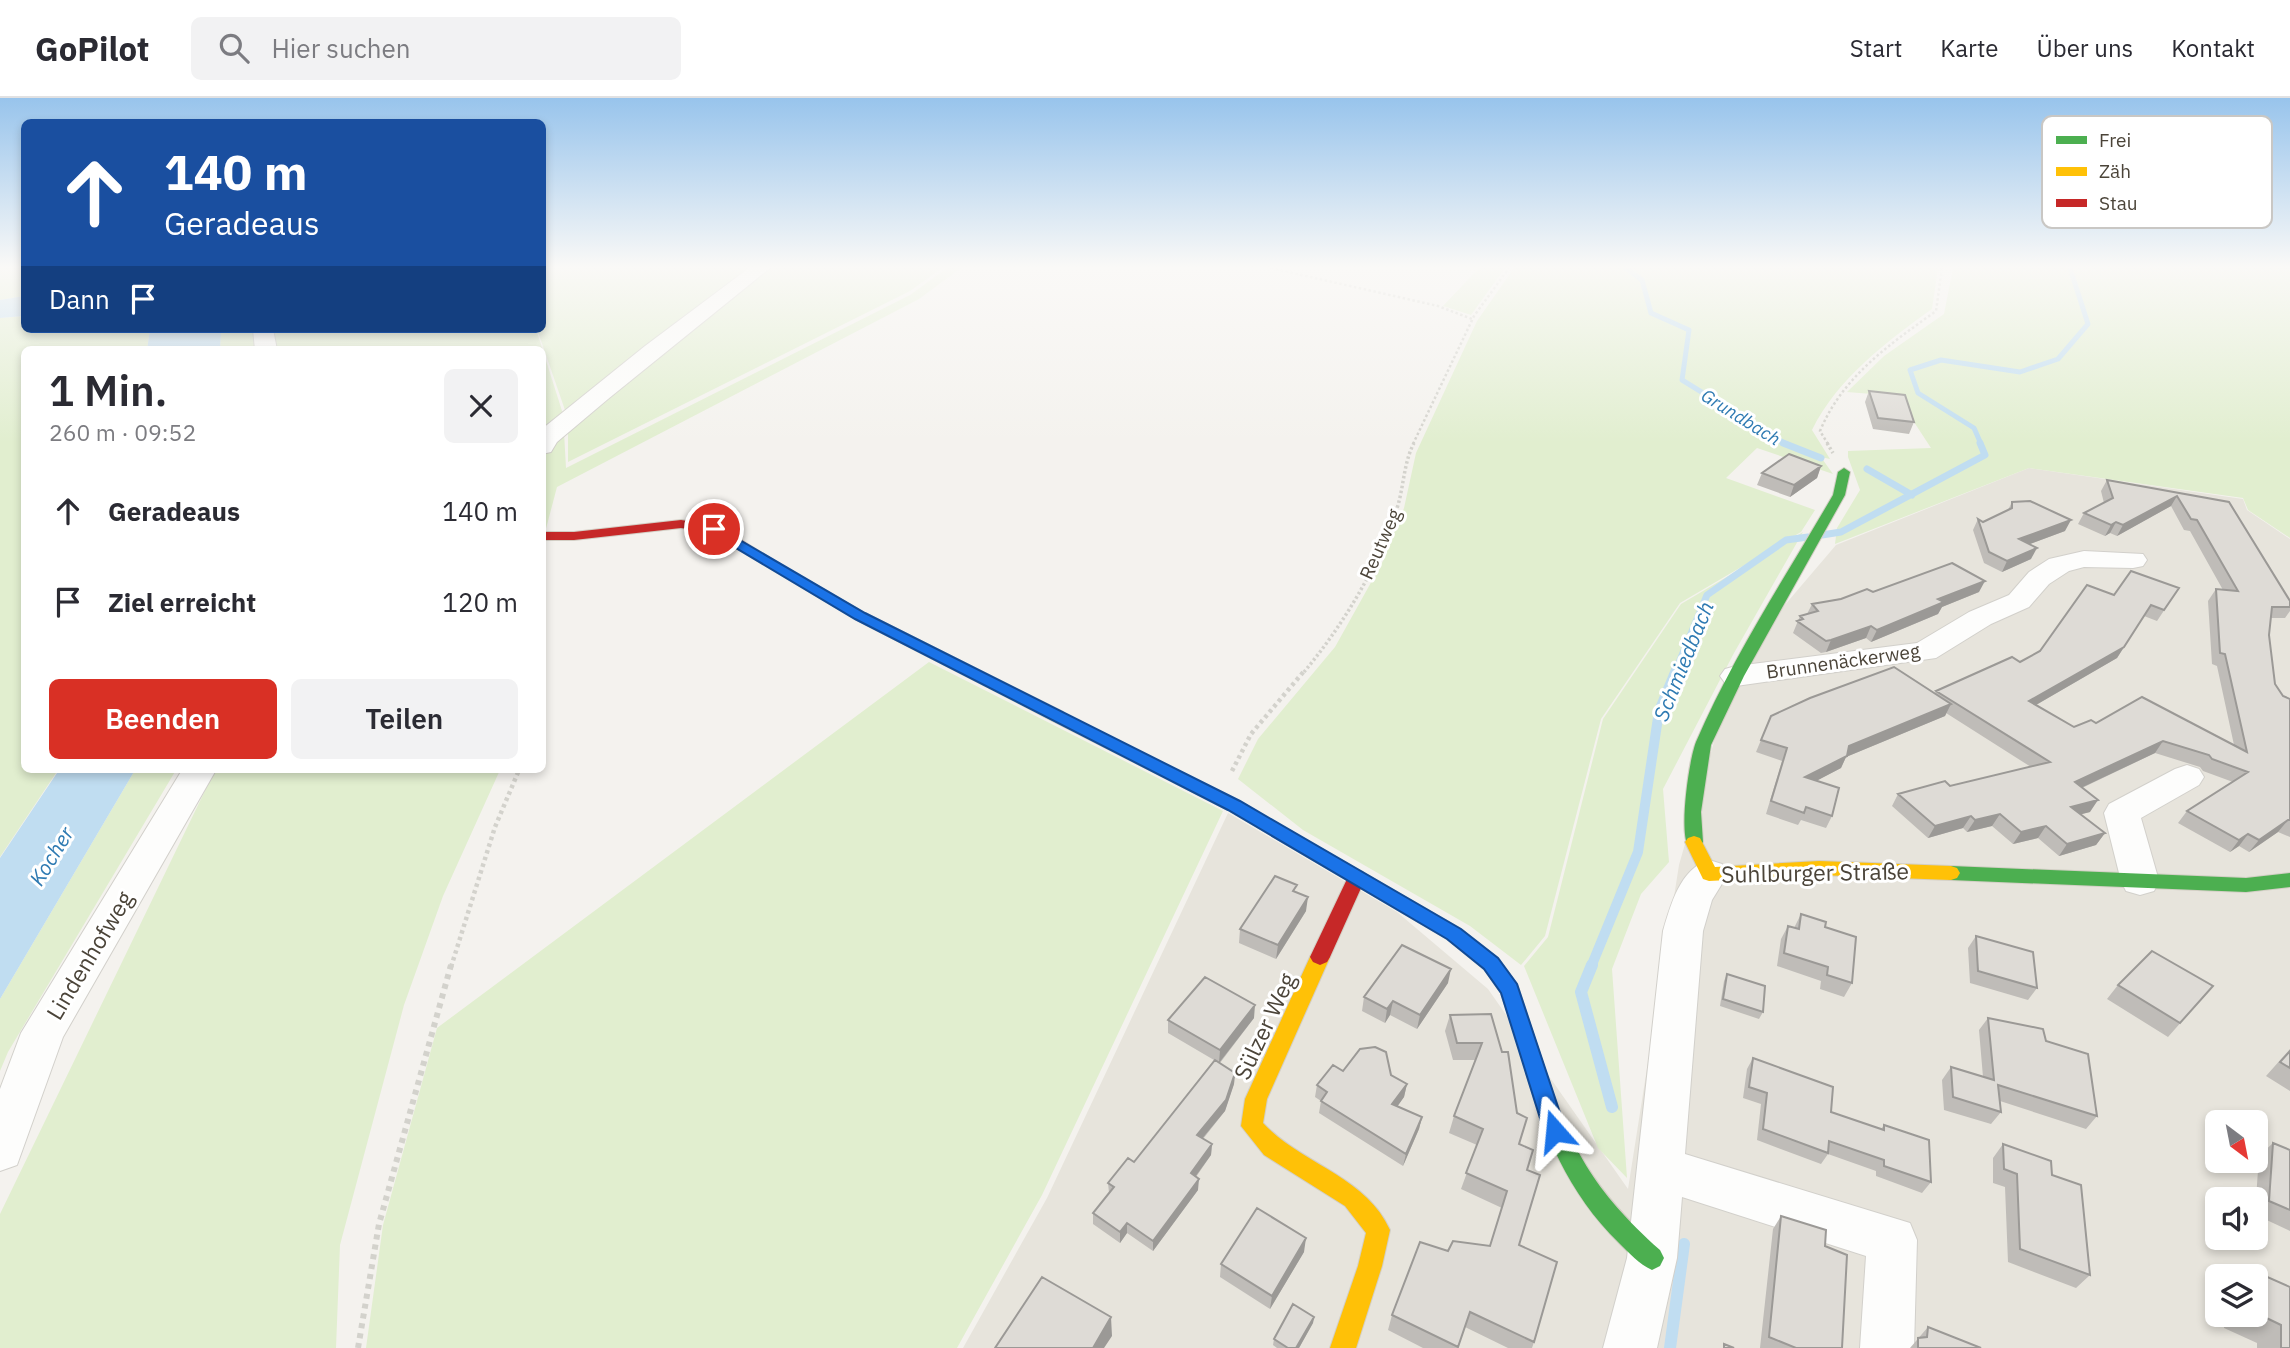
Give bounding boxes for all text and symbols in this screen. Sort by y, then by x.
search box [191,17,681,80]
text: GoPilot [35,27,149,70]
icon: search [215,29,253,67]
text: Hier suchen [271,31,411,65]
text: Start [1850,32,1902,64]
text: Karte [1940,32,1998,64]
text: Über uns [2036,32,2133,64]
text: Kontakt [2171,32,2255,64]
legend [2042,116,2272,228]
text: Frei [2099,128,2131,152]
text: 140 m [164,140,308,203]
icon: ahead [49,147,140,238]
text: Zäh [2099,159,2131,183]
text: Stau [2099,191,2138,215]
text: Geradeaus [164,202,320,244]
icon: arrive [124,280,162,318]
text: Dann [49,282,110,316]
text: 1 Min. [49,363,167,418]
button: close [444,369,518,443]
water label: Grundbach [1697,384,1785,450]
text: 260 m · 09:52 [49,417,196,447]
icon: ahead [49,492,87,530]
text: Geradeaus [108,494,240,528]
text: 140 m [442,494,518,528]
pin [684,499,744,559]
street label: Reutweg [1354,505,1406,583]
icon: arrive [695,510,733,548]
icon: arrive [49,583,87,621]
text: Ziel erreicht [108,585,256,619]
text: 120 m [442,585,518,619]
water label: Schmiedbach [1646,597,1720,725]
street label: Brunnenäckerweg [1765,638,1921,684]
button: Beenden [49,679,277,759]
button: Teilen [291,679,518,759]
water label: Kocher [22,820,80,891]
street label: Suhlburger Straße [1721,855,1909,889]
street label: Lindenhofweg [39,885,139,1025]
street label: Sülzer Weg [1226,968,1302,1084]
position arrow [1518,1094,1592,1168]
north arrow [2205,1110,2268,1172]
map controls [2205,1110,2268,1327]
button: sound [2205,1187,2268,1250]
button: layers [2205,1264,2268,1327]

